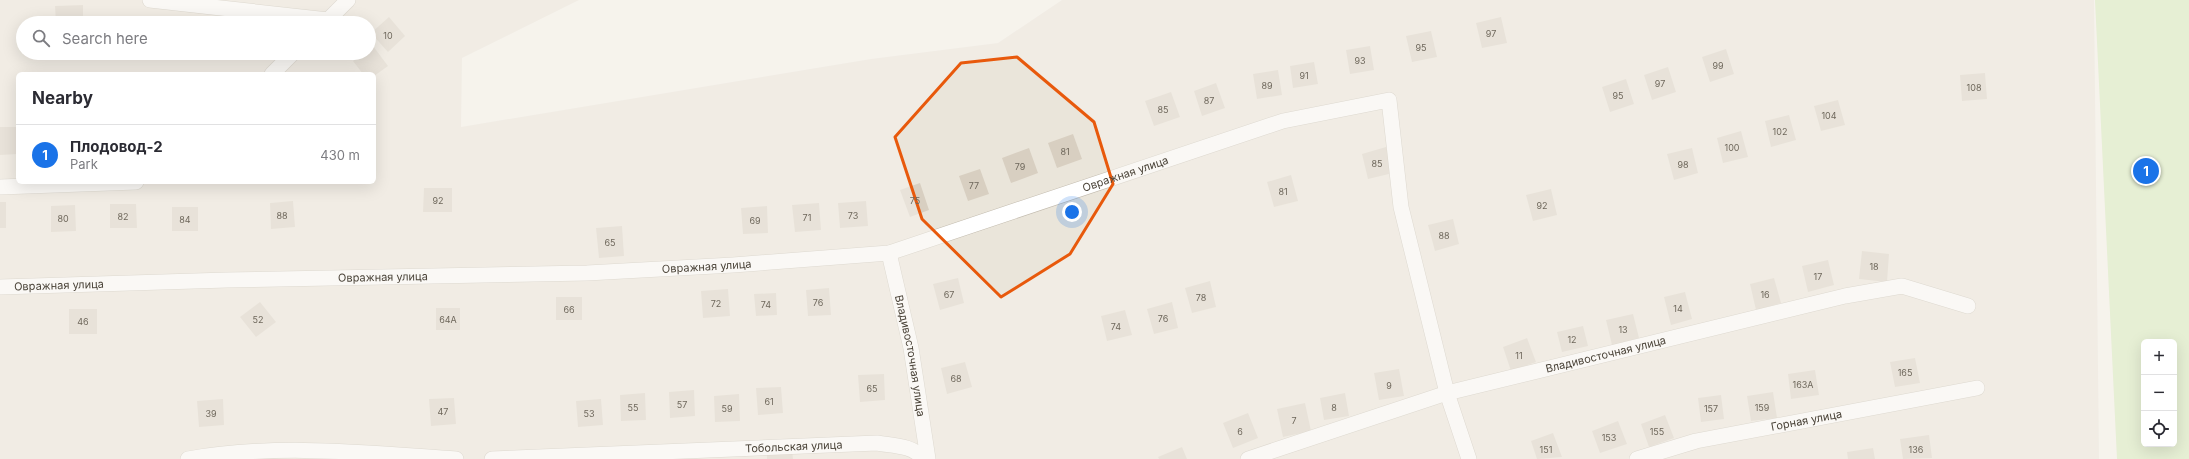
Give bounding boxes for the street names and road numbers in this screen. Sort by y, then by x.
street label: Овражная улица [1080,153,1170,195]
street label: Овражная улица [661,257,752,276]
street label: Овражная улица [338,269,428,285]
street label: Овражная улица [14,277,104,294]
street label: Владивосточная улица [892,294,928,417]
street label: Владивосточная улица [1544,333,1667,376]
street label: Горная улица [1770,407,1843,434]
street label: Тобольская улица [745,437,843,455]

